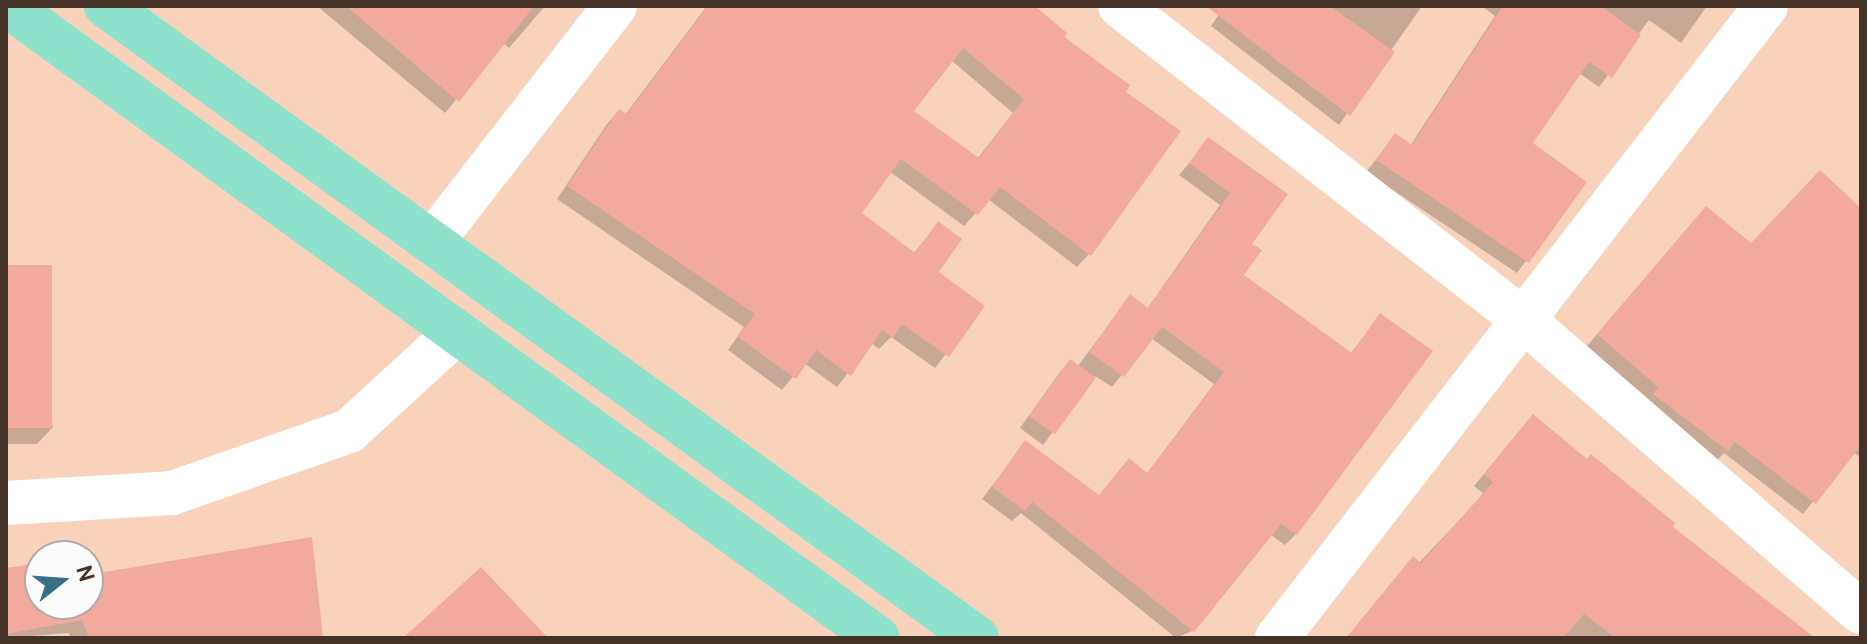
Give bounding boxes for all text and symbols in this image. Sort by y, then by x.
north arrow [24,540,104,620]
text: N [70,562,101,585]

